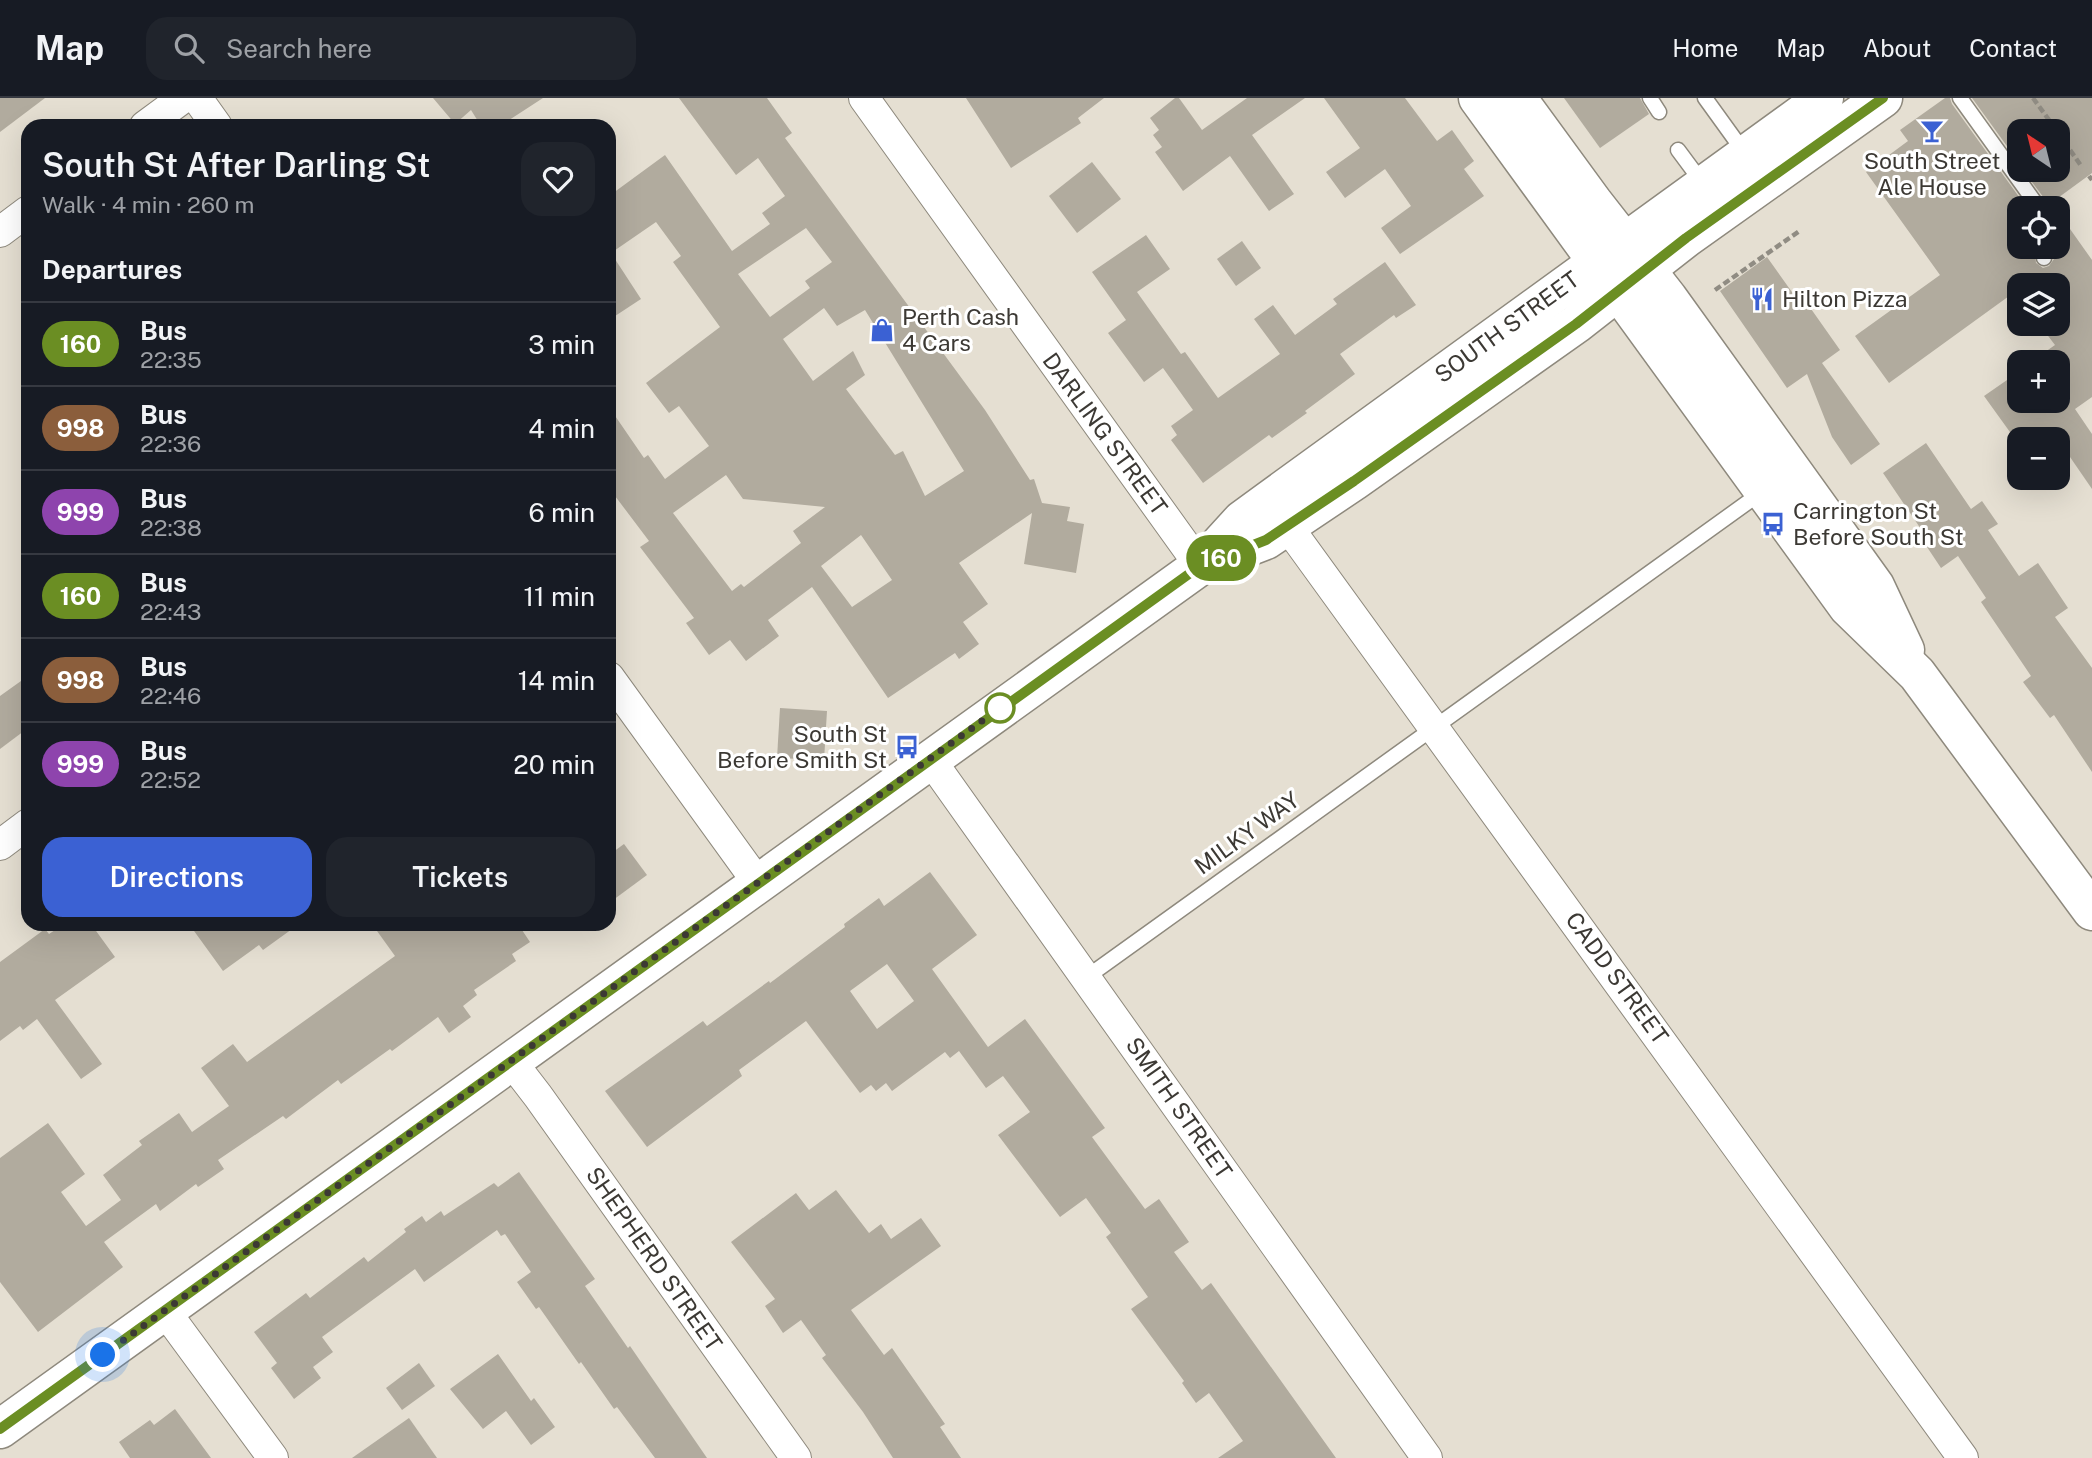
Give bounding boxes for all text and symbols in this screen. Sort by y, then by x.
search box [146,17,636,80]
text: Map [35,29,104,67]
icon: search [170,29,208,67]
text: Search here [226,33,372,64]
text: Home [1672,34,1738,62]
text: Map [1776,34,1825,62]
text: About [1863,34,1931,62]
text: Contact [1969,34,2057,62]
bar icon: South Street Ale House [1918,117,1946,145]
north arrow [2007,119,2070,182]
map controls [2007,119,2070,490]
button: heart [521,142,595,216]
text: South St After Darling St [42,146,430,184]
place label: South Street Ale House [1864,147,2000,200]
text: Walk · 4 min · 260 m [42,191,255,218]
button: locate [2007,196,2070,259]
text: Departures [42,254,182,285]
street label: SOUTH STREET [1429,265,1584,388]
button: layers [2007,273,2070,336]
restaurant icon: Hilton Pizza [1748,285,1776,313]
place label: Hilton Pizza [1782,285,1908,312]
place label: Perth Cash 4 Cars [902,303,1019,356]
text: Bus [140,315,187,346]
shop icon: Perth Cash 4 Cars [868,316,896,344]
text: 3 min [528,329,595,360]
text: 160 [60,330,101,358]
text: 22:35 [140,346,202,373]
street label: DARLING STREET [1038,347,1173,520]
button: + [2007,350,2070,413]
text: Bus [140,399,187,430]
text: 4 min [528,413,595,444]
text: 998 [57,414,104,442]
button: − [2007,427,2070,490]
text: 22:36 [140,430,201,457]
text: Bus [140,483,187,514]
text: 6 min [528,497,595,528]
place label: Carrington St Before South St [1793,497,1964,550]
text: 999 [57,498,104,526]
bus stop icon: Carrington St Before South St [1759,510,1787,538]
text: 22:38 [140,514,202,541]
line badge: 160 [1181,535,1261,581]
text: 160 [1200,544,1242,572]
text: Bus [140,567,187,598]
text: 11 min [523,581,595,612]
text: 160 [60,582,101,610]
text: 22:43 [140,598,201,625]
text: Bus [140,651,187,682]
text: 14 min [518,665,595,696]
text: 998 [57,666,104,694]
text: 22:46 [140,682,201,709]
unlabelled marker [985,693,1015,723]
place label: South St Before Smith St [717,720,887,773]
bus stop icon: South St Before Smith St [893,733,921,761]
text: Bus [140,735,187,766]
text: 20 min [513,749,595,780]
text: 999 [57,750,104,778]
text: 22:52 [140,766,201,793]
street label: MILKY WAY [1189,786,1304,880]
button: Directions [42,837,312,917]
button: Tickets [326,837,595,917]
street label: CADD STREET [1561,907,1674,1049]
street label: SMITH STREET [1121,1032,1238,1184]
street label: SHEPHERD STREET [581,1162,728,1356]
your location [85,1337,120,1372]

